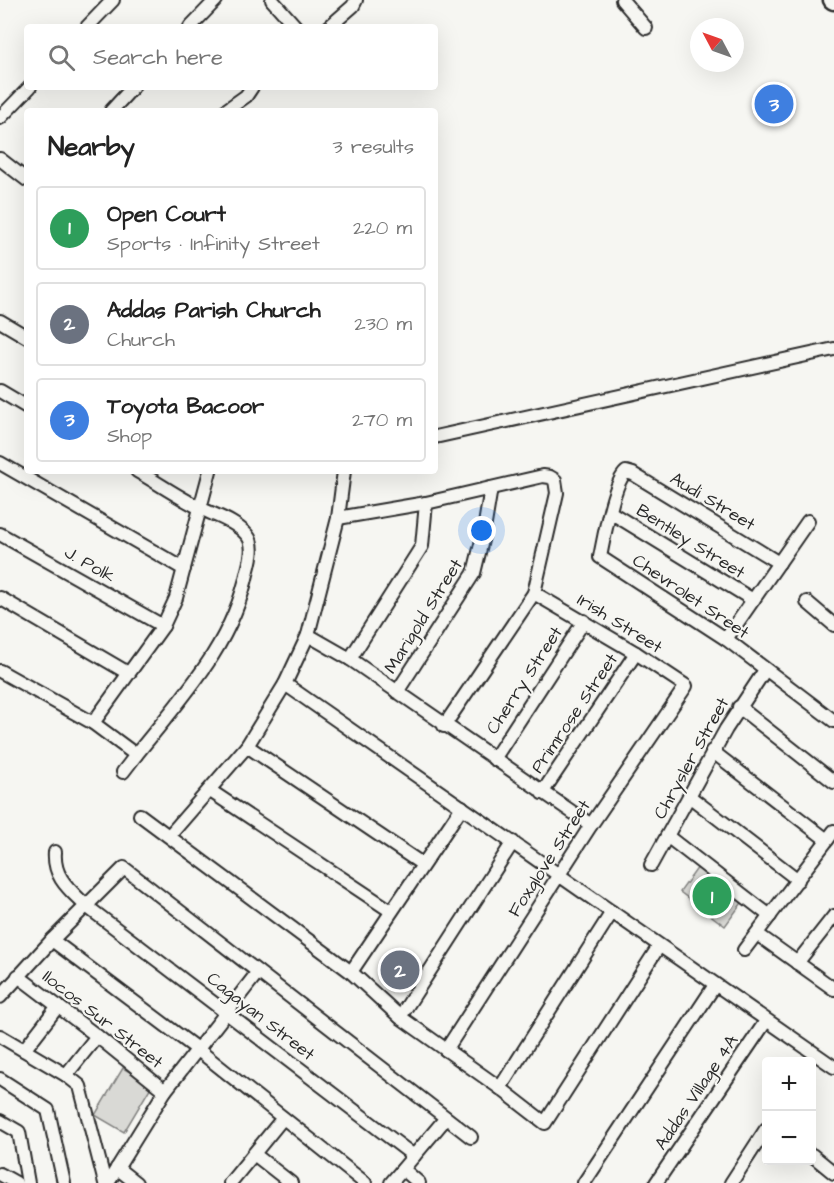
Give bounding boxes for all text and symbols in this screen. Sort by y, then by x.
north arrow [690,18,744,72]
search box [24,24,438,90]
icon: search [45,41,78,74]
text: Search here [93,42,223,73]
pin: 3 [754,82,794,126]
text: Nearby [48,129,135,165]
text: 3 results [332,133,414,161]
text: Open Court [107,199,226,230]
text: 1 [68,214,71,242]
text: 220 m [353,214,412,242]
text: Sports · Infinity Street [107,230,320,258]
text: Addas Parish Church [107,295,321,326]
text: 2 [64,310,75,338]
text: 230 m [354,310,412,338]
text: Church [107,326,175,354]
text: Toyota Bacoor [107,391,264,422]
text: 3 [64,406,75,434]
text: 270 m [352,406,412,434]
text: Shop [107,422,152,450]
street label: Audi Street [665,466,761,537]
street label: Bentley Street [631,498,751,586]
your location [467,516,496,545]
street label: J. Polk [60,540,120,589]
street label: Chevrolet Sreet [627,548,755,645]
street label: Marigold Street [378,554,470,679]
street label: Irish Street [572,587,668,660]
street label: Cherry Street [480,621,570,740]
street label: Primrose Street [525,648,624,778]
street label: Chrysler Street [648,692,736,824]
street label: Foxglove Street [502,794,598,922]
pin: 1 [692,874,732,918]
pin: 2 [380,948,420,992]
street label: Ilocos Sur Street [37,964,169,1075]
street label: Cagayan Street [201,966,321,1068]
street label: Addas Village 4A [649,1029,745,1155]
map controls [762,1057,816,1165]
button: + [762,1057,816,1111]
button: − [762,1111,816,1165]

